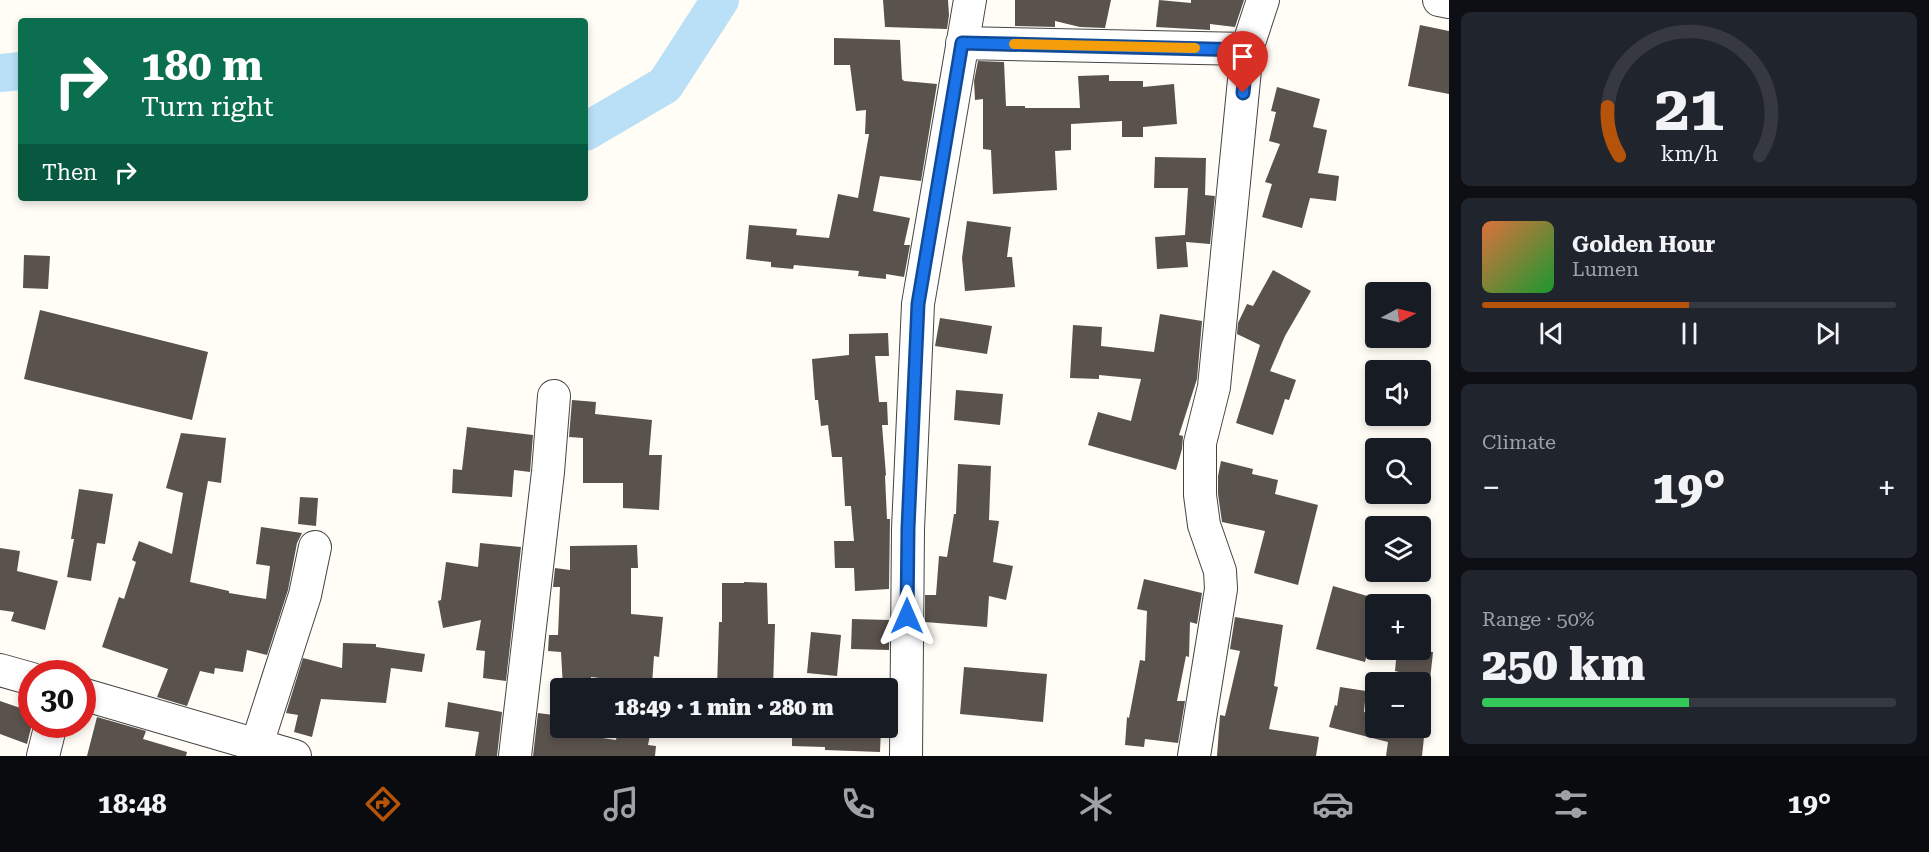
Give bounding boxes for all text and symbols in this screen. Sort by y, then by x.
pin [1217,31,1268,93]
icon: arrive [1226,40,1259,73]
text: 180 m [141,41,263,90]
icon: right [42,42,120,120]
text: 21 [1654,72,1724,145]
text: Turn right [141,91,274,123]
text: km/h [1660,141,1718,166]
icon: right [109,156,142,189]
text: Then [42,160,97,185]
text: Golden Hour [1572,232,1715,257]
text: Lumen [1572,257,1639,281]
north arrow [1365,282,1431,348]
map controls [1365,282,1431,738]
icon: previous [1535,317,1568,350]
icon: pause [1673,317,1706,350]
icon: next [1811,317,1844,350]
button: sound [1365,360,1431,426]
text: Climate [1482,430,1556,454]
button: search [1365,438,1431,504]
text: 19° [1653,461,1726,514]
text: − [1482,468,1500,507]
text: + [1878,468,1896,507]
button: layers [1365,516,1431,582]
position arrow [875,584,939,648]
button: + [1365,594,1431,660]
text: Range · 50% [1482,607,1594,631]
text: 250 km [1482,638,1645,691]
speed limit sign: 30 [18,660,96,738]
button: − [1365,672,1431,738]
text: 18:49 · 1 min · 280 m [614,695,834,720]
icon: directions [362,783,404,825]
icon: music [600,783,642,825]
icon: phone [837,783,879,825]
icon: climate [1075,783,1117,825]
icon: car [1312,783,1354,825]
icon: filters [1550,783,1592,825]
text: 18:48 [98,788,167,820]
text: 19° [1788,788,1831,820]

